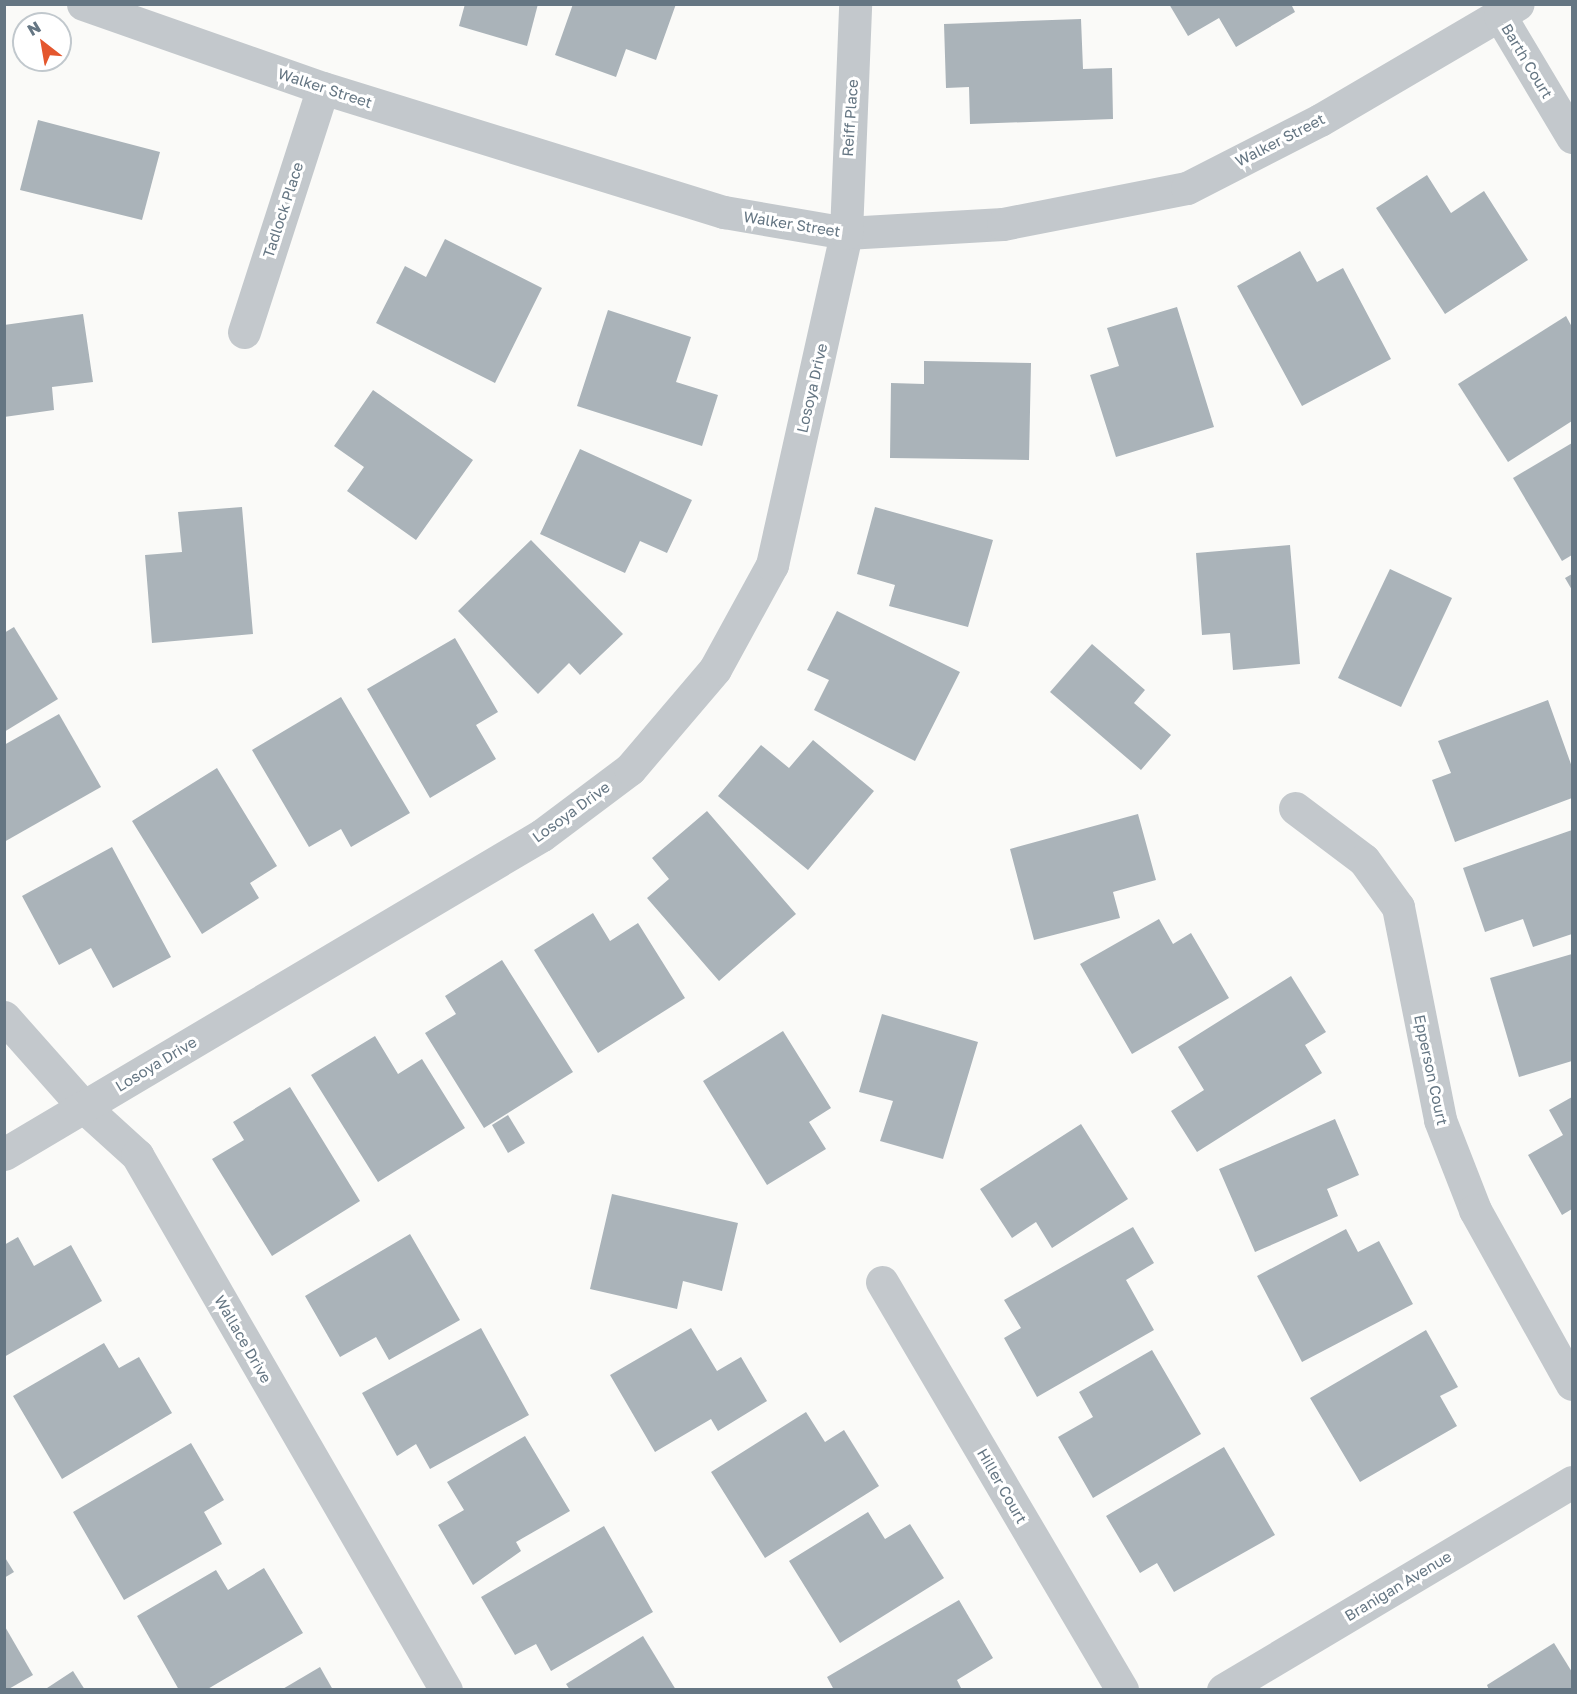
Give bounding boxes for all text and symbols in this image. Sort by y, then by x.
north arrow [12,12,72,72]
text: N [23,17,44,40]
street label: Barth Court [1498,20,1556,102]
street label: Walker Street [276,64,374,112]
street label: Reiff Place [838,79,862,157]
street label: Walker Street [1232,110,1328,170]
street label: Tadlock Place [259,160,307,260]
street label: Walker Street [742,207,842,241]
street label: Losoya Drive [793,341,831,435]
street label: Losoya Drive [529,778,613,846]
street label: Epperson Court [1411,1013,1451,1127]
street label: Losoya Drive [112,1033,200,1095]
street label: Wallace Drive [211,1292,275,1386]
street label: Hiller Court [973,1445,1031,1527]
street label: Branigan Avenue [1341,1547,1455,1625]

